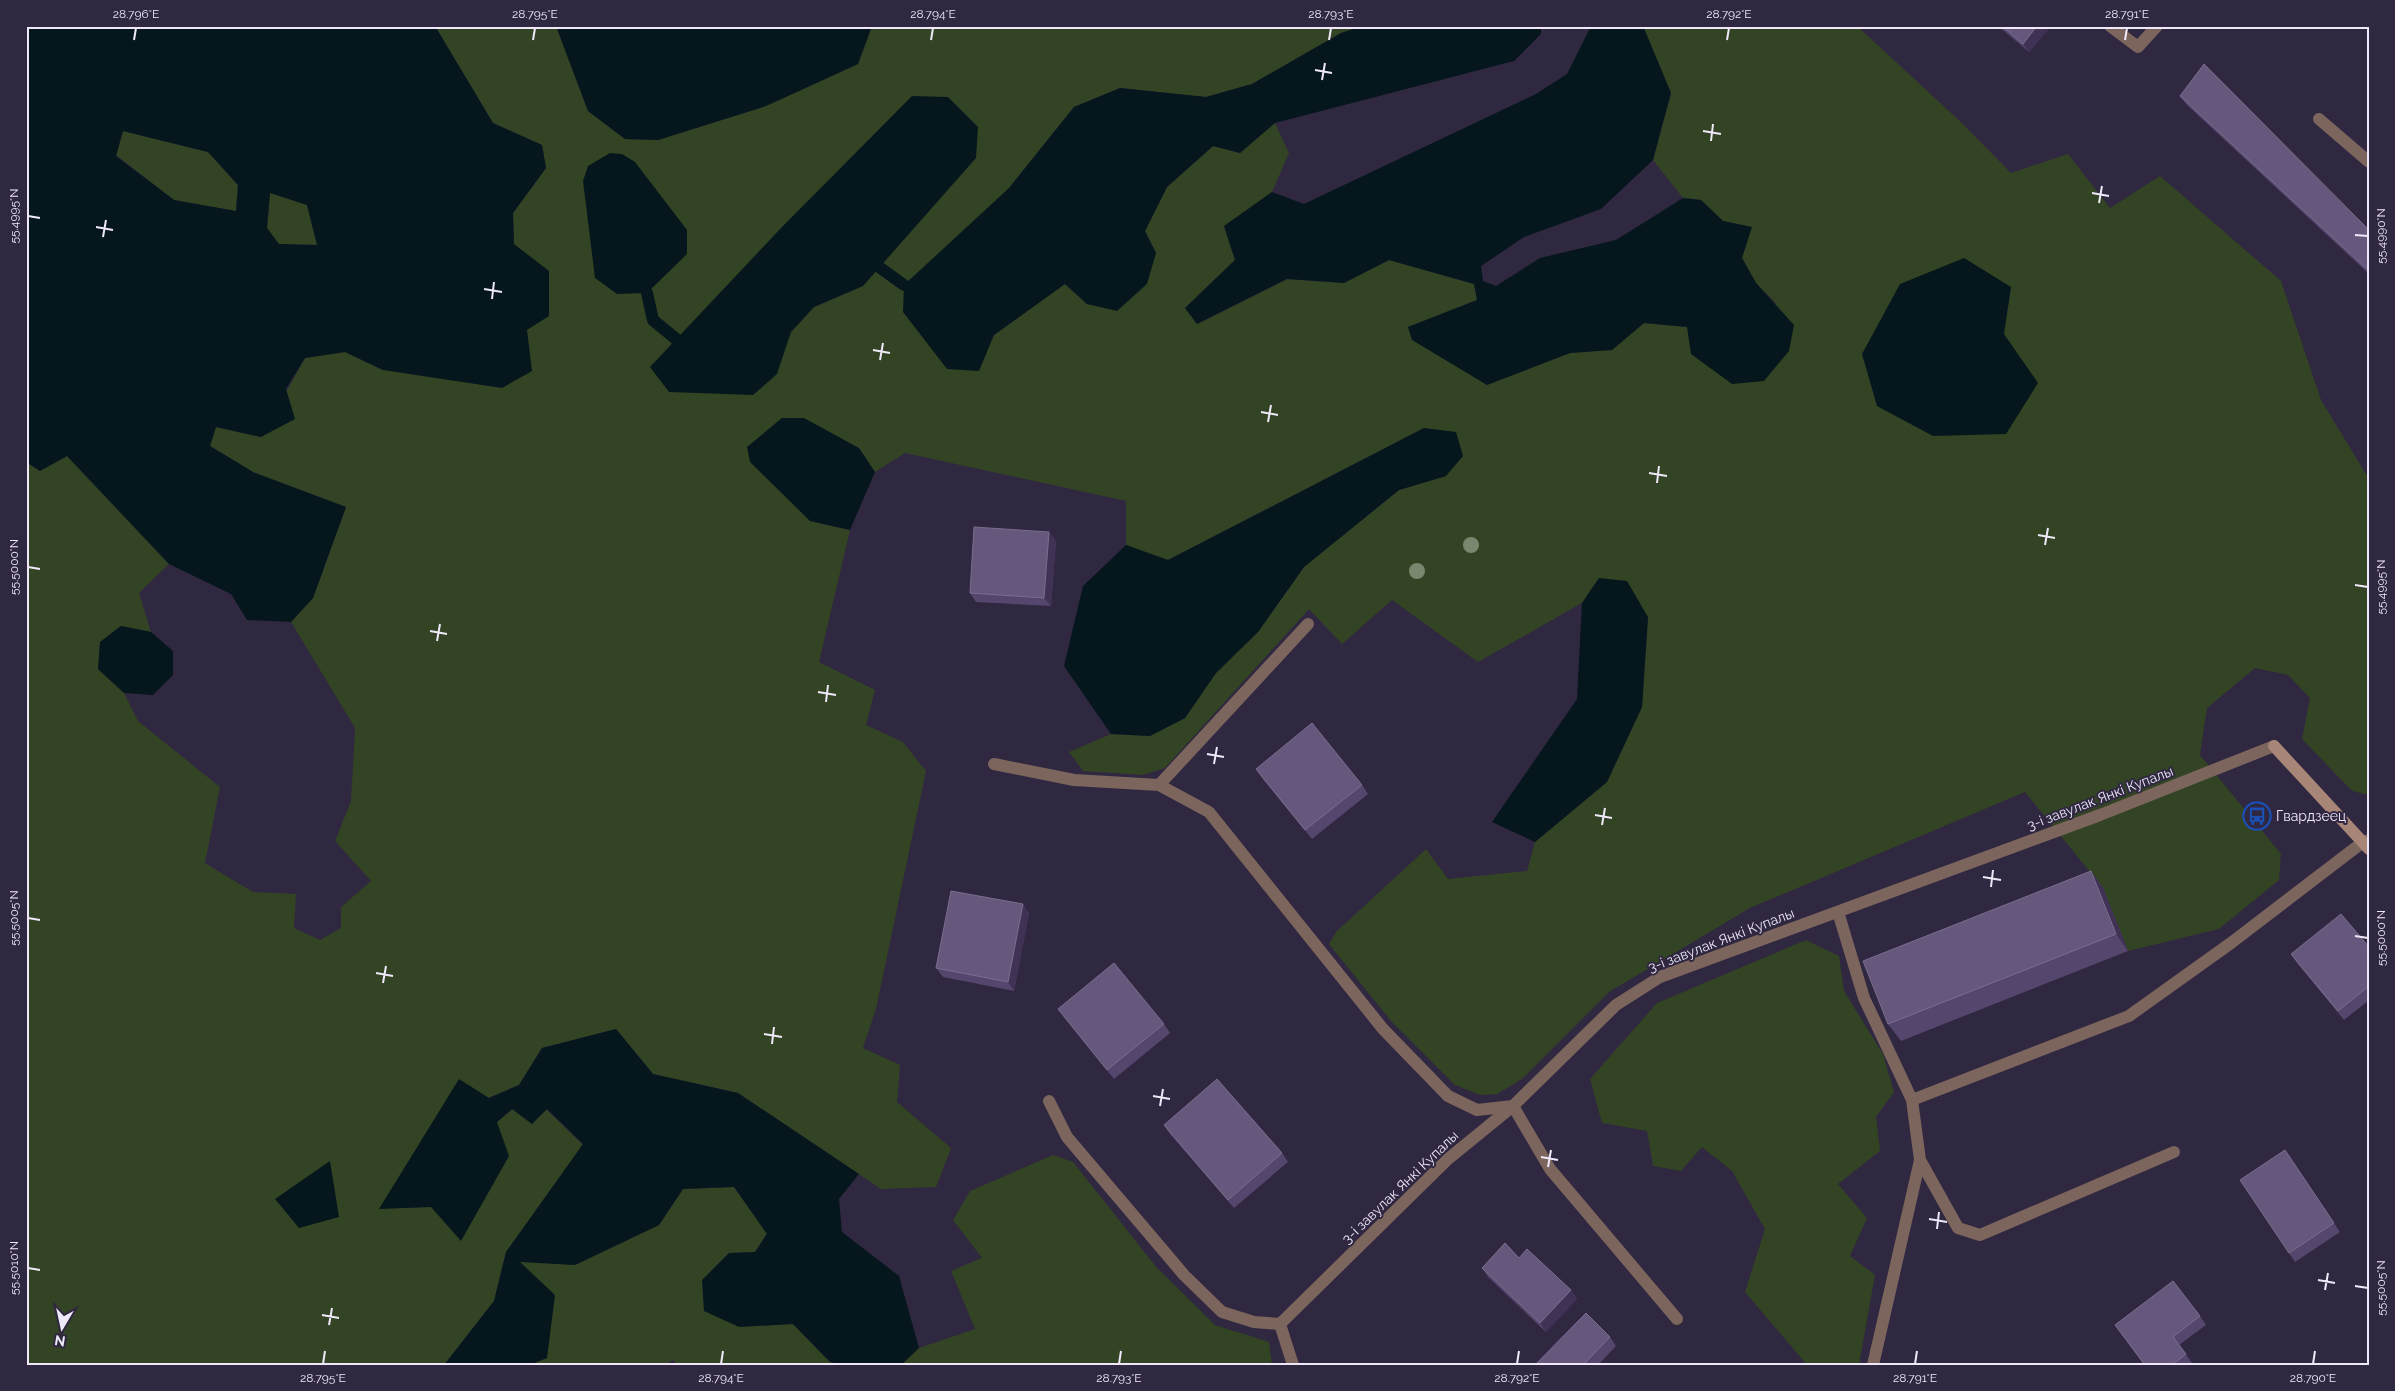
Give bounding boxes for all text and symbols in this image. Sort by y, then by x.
text: 28.796°E [113,7,159,21]
text: 28.795°E [512,7,558,21]
text: 28.794°E [910,7,956,21]
text: 28.793°E [1308,7,1354,21]
text: 28.792°E [1706,7,1752,21]
text: 28.791°E [2105,7,2149,21]
text: 55.4995°N [7,189,21,243]
text: 55.4990°N [2374,208,2388,264]
text: 55.5000°N [7,539,21,595]
text: 55.4995°N [2374,560,2388,614]
street label: 3-і завулак Янкі Купалы [2025,763,2175,833]
bus stop icon: Гвардзеец [2242,801,2272,831]
place label: Гвардзеец [2276,808,2346,824]
text: 55.5005°N [7,890,21,946]
street label: 3-і завулак Янкі Купалы [1646,905,1796,975]
text: 55.5000°N [2374,910,2388,966]
street label: 3-і завулак Янкі Купалы [1338,1127,1462,1247]
text: 55.5010°N [7,1241,21,1295]
text: 55.5005°N [2374,1260,2388,1316]
north arrow [38,1304,88,1354]
text: N [53,1332,66,1350]
text: 28.795°E [300,1371,346,1385]
text: 28.794°E [698,1371,744,1385]
text: 28.793°E [1096,1371,1142,1385]
text: 28.792°E [1494,1371,1540,1385]
text: 28.791°E [1893,1371,1937,1385]
text: 28.790°E [2290,1371,2336,1385]

